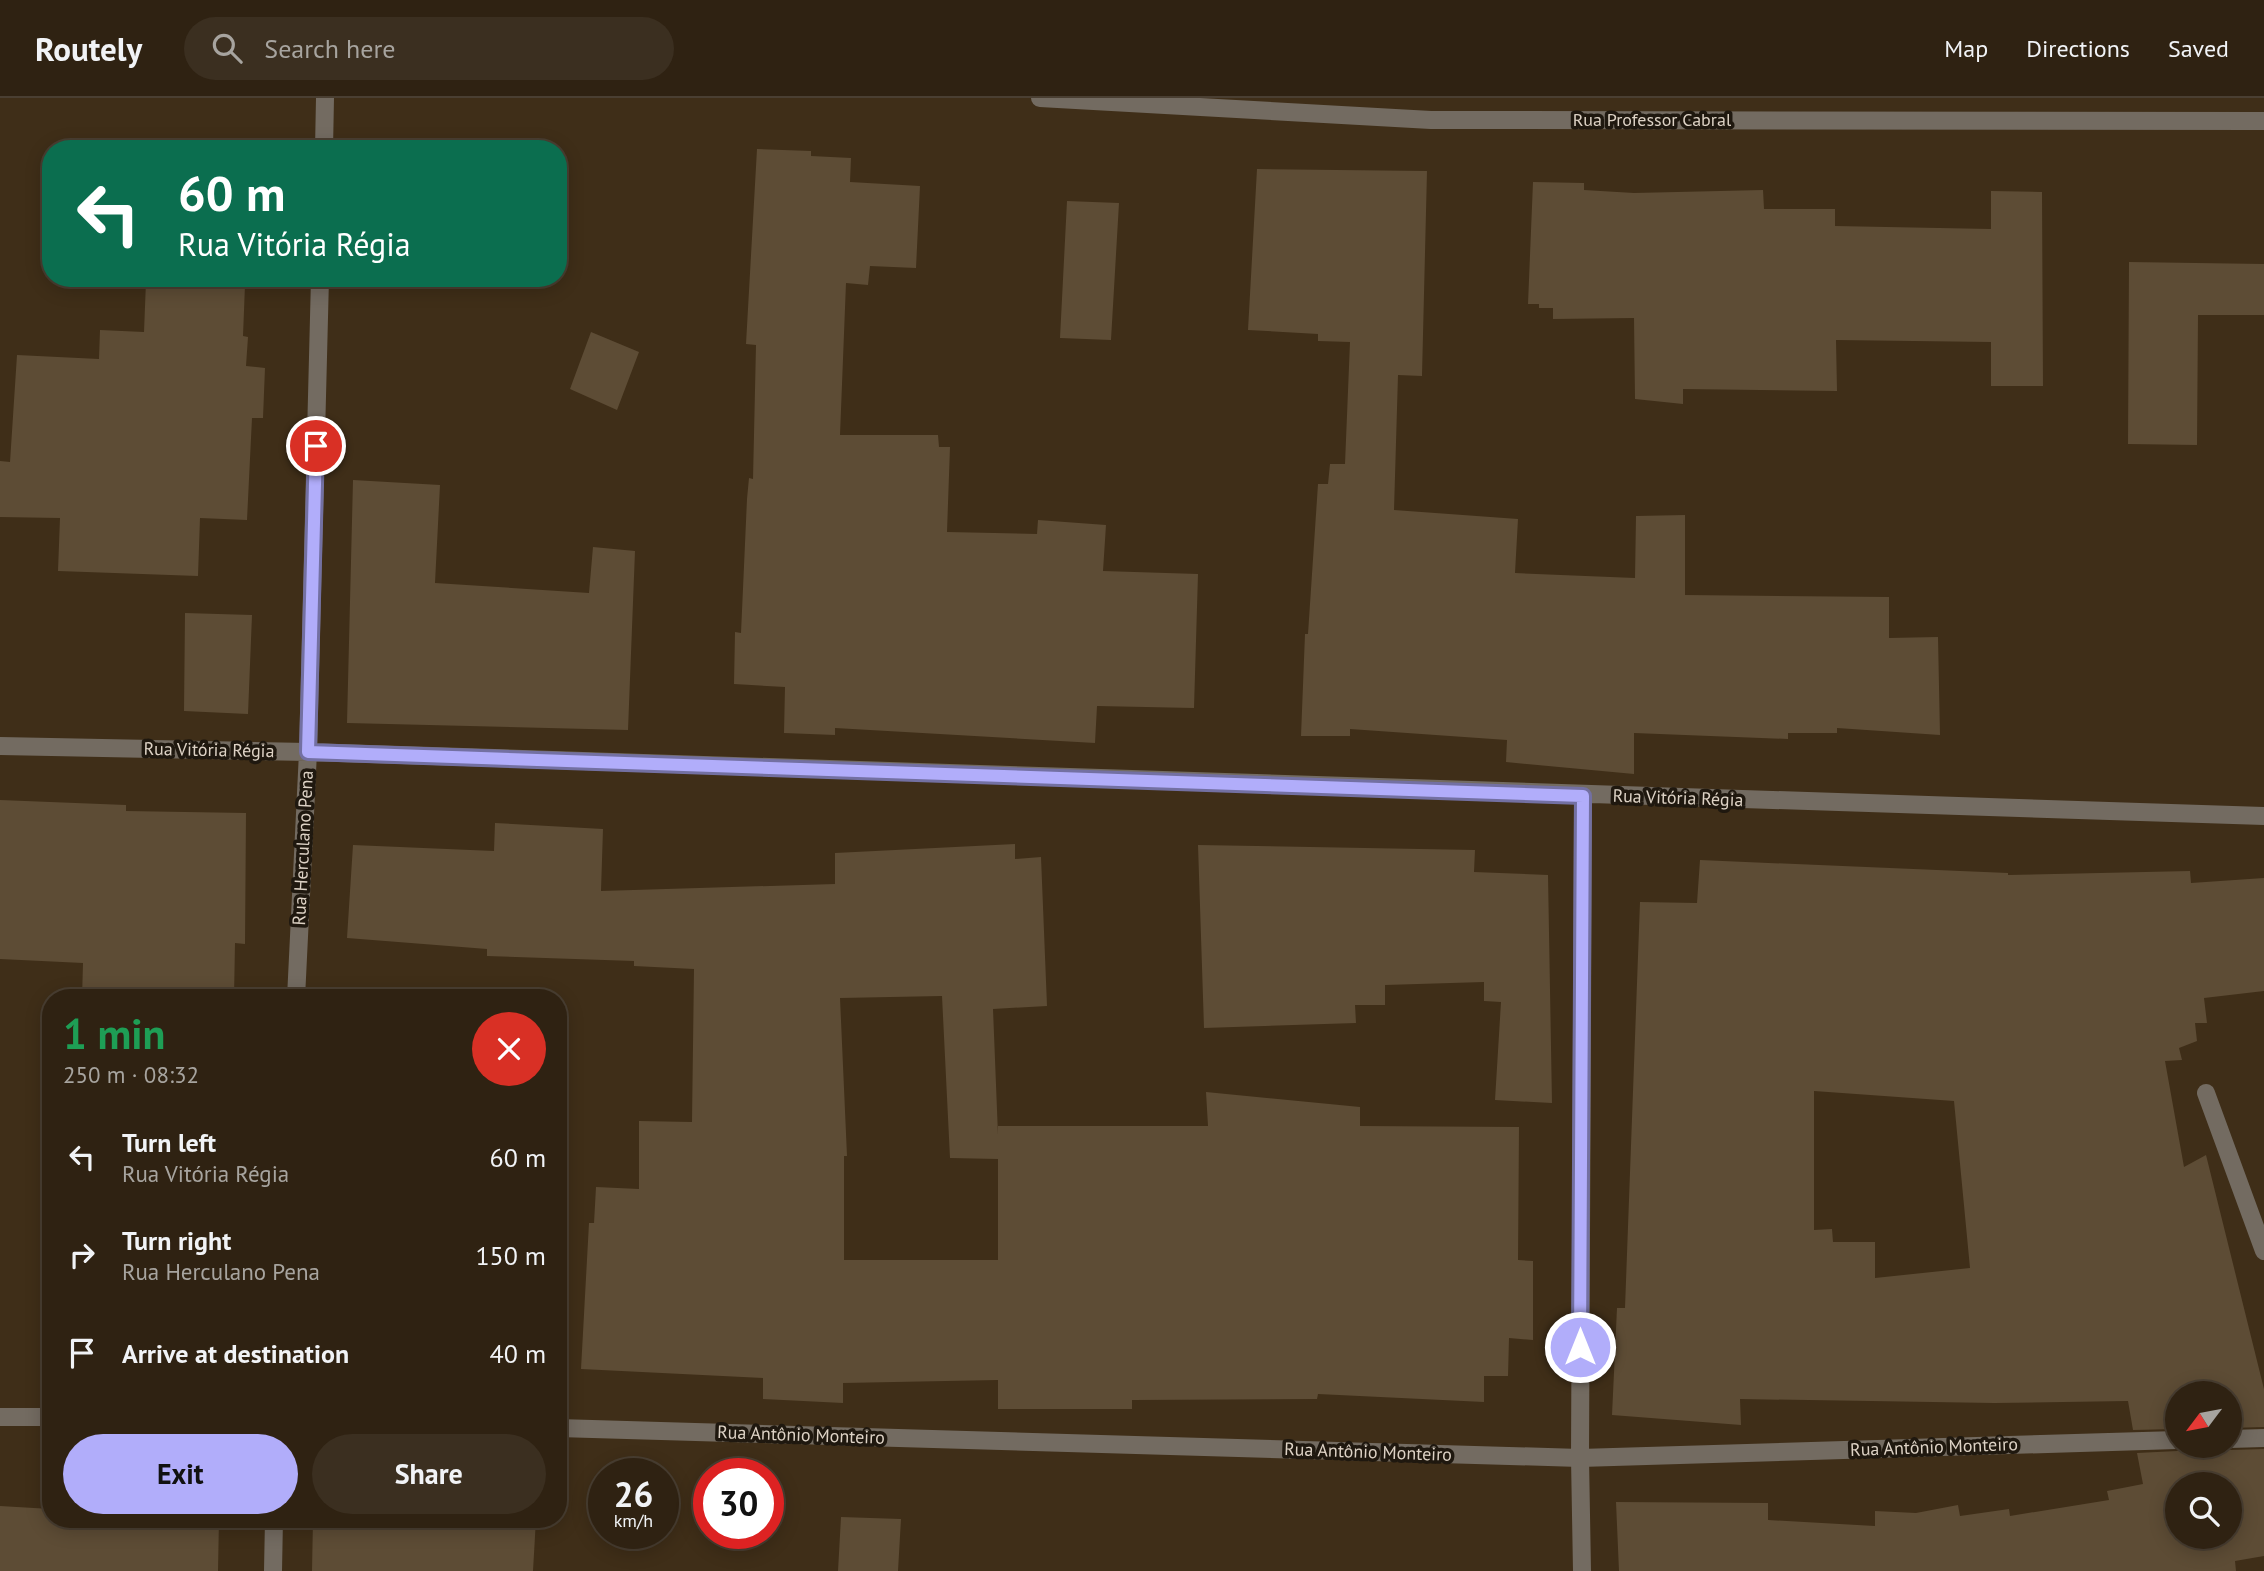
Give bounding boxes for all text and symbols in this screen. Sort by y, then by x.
search box [184,17,674,80]
text: Routely [35,27,142,70]
icon: search [208,29,246,67]
text: Search here [264,32,395,65]
text: Map [1944,33,1988,64]
text: Directions [2026,33,2130,64]
text: Saved [2168,33,2229,64]
street label: Rua Professor Cabral [1573,108,1732,131]
text: 60 m [178,161,285,225]
icon: left [63,168,154,259]
text: Rua Vitória Régia [178,223,411,265]
pin [286,416,346,476]
icon: arrive [297,427,335,465]
street label: Rua Vitória Régia [143,737,275,762]
street label: Rua Herculano Pena [287,770,318,926]
street label: Rua Vitória Régia [1612,784,1744,811]
text: 1 min [63,1006,165,1061]
button: close [472,1012,546,1086]
text: 250 m · 08:32 [63,1060,199,1089]
text: Turn left [122,1126,216,1159]
icon: left [63,1138,101,1176]
text: 60 m [490,1141,546,1174]
text: Rua Vitória Régia [122,1159,289,1188]
text: Turn right [122,1224,231,1257]
icon: right [63,1236,101,1274]
text: 150 m [475,1239,546,1272]
text: Rua Herculano Pena [122,1257,320,1286]
position arrow [1543,1310,1617,1384]
icon: arrive [63,1334,101,1372]
text: Arrive at destination [122,1337,349,1370]
text: 40 m [490,1337,546,1370]
north arrow [2165,1381,2242,1458]
map controls [2165,1381,2242,1549]
street label: Rua Antônio Monteiro [717,1420,885,1449]
street label: Rua Antônio Monteiro [1850,1432,2018,1461]
button: Exit [63,1434,298,1514]
button: Share [312,1434,546,1514]
street label: Rua Antônio Monteiro [1284,1437,1452,1466]
speed limit sign: 30 [693,1458,784,1549]
text: 26 [614,1471,653,1517]
button: search [2165,1472,2242,1549]
text: km/h [614,1509,653,1532]

